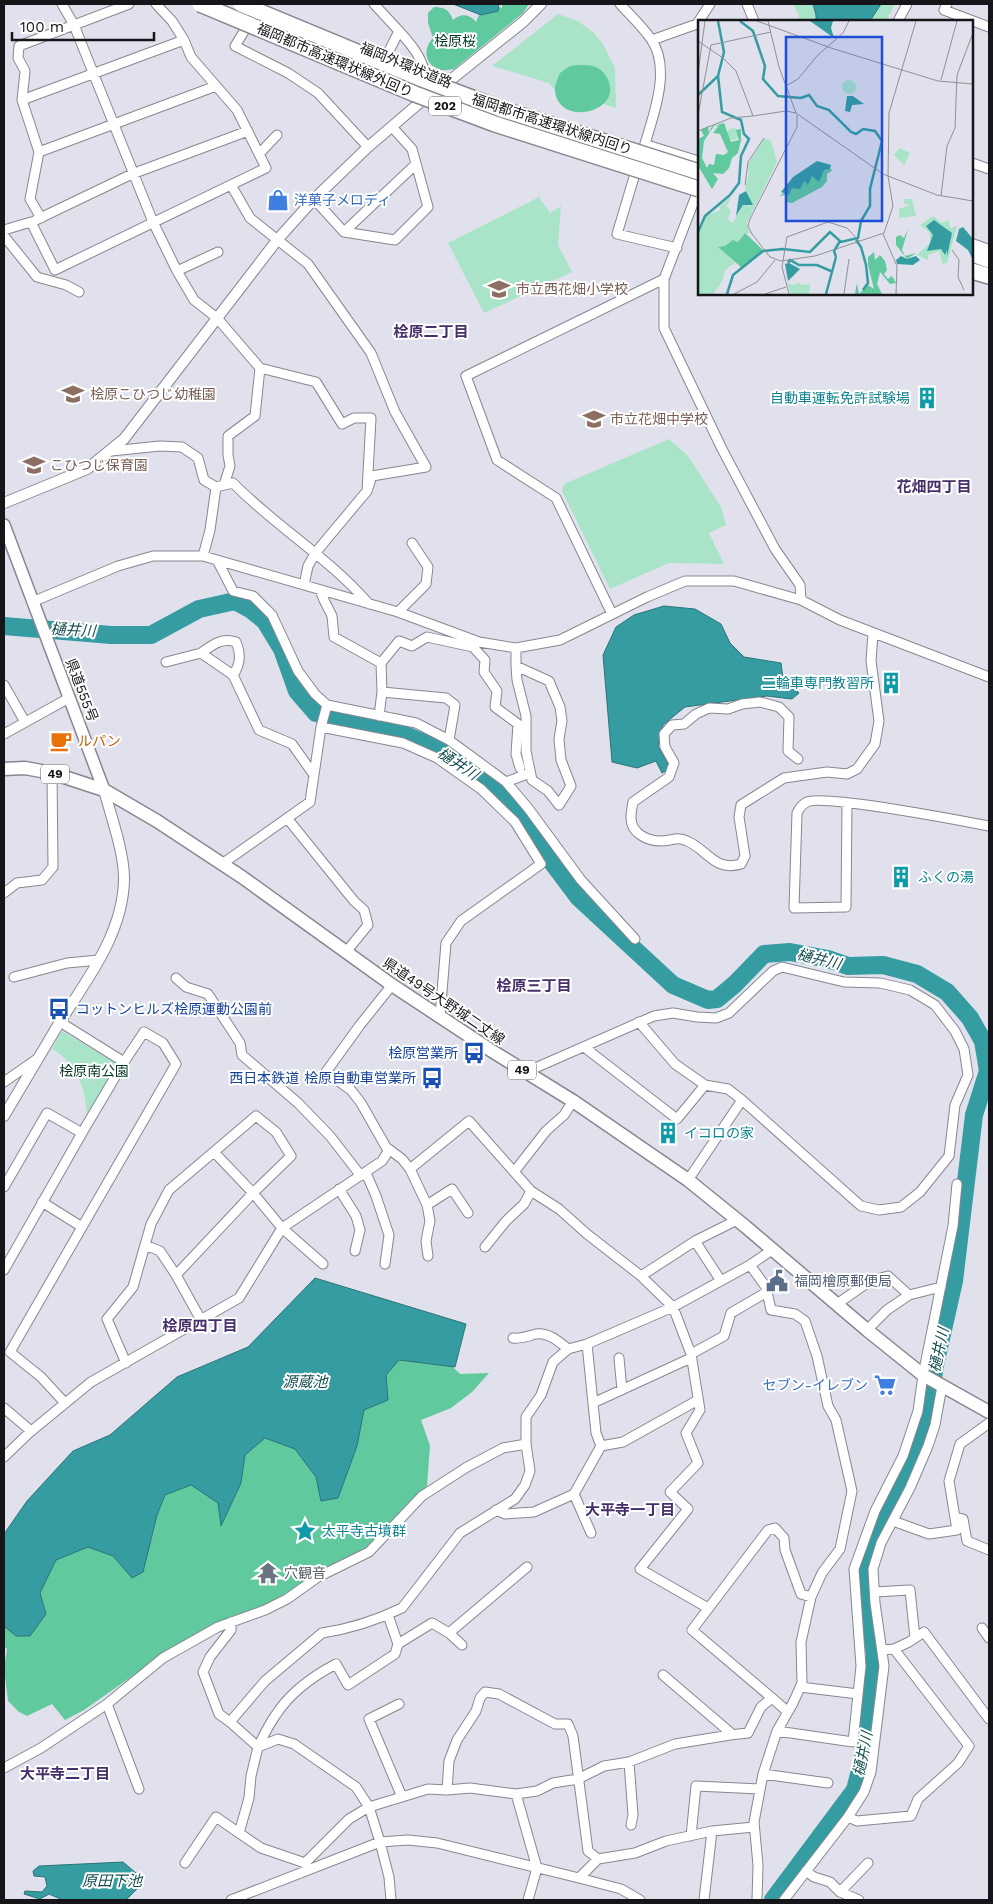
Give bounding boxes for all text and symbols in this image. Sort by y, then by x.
scale bar [12,10,155,42]
text: 100 m [20,18,64,36]
street label: 福岡都市高速環状線外回り [255,20,415,100]
inset map [698,20,973,295]
park label: 桧原桜 [434,33,476,49]
street label: 福岡外環状道路 [358,39,454,91]
street label: 福岡都市高速環状線内回り [470,90,634,158]
road number: 202 [429,96,461,115]
shop icon: 洋菓子メロディ [265,187,291,213]
place label: 洋菓子メロディ [294,192,391,208]
school or university icon: 市立西花畑小学校 [486,276,512,302]
place label: 市立西花畑小学校 [516,281,628,297]
district label: 桧原二丁目 [393,323,469,341]
school or university icon: 桧原こひつじ幼稚園 [60,381,86,407]
building icon: 自動車運転免許試験場 [914,385,940,411]
place label: 桧原こひつじ幼稚園 [90,386,216,402]
place label: 自動車運転免許試験場 [770,390,910,406]
school or university icon: 市立花畑中学校 [581,406,607,432]
place label: 市立花畑中学校 [610,411,708,427]
school or university icon: こひつじ保育園 [21,452,47,478]
place label: こひつじ保育園 [50,457,148,473]
district label: 花畑四丁目 [896,478,972,496]
water label: 樋井川 [50,620,98,640]
street label: 県道555号 [63,656,101,724]
building icon: 二輪車専門教習所 [878,670,904,696]
place label: 二輪車専門教習所 [762,675,874,691]
cafe icon: ルパン [48,728,74,754]
place label: ルパン [78,733,121,749]
water label: 樋井川 [434,744,483,785]
road number: 49 [41,764,69,784]
building icon: ふくの湯 [888,864,914,890]
place label: ふくの湯 [918,869,974,885]
water label: 樋井川 [795,945,845,974]
street label: 県道49号大野城二丈線 [380,954,508,1048]
district label: 桧原三丁目 [496,977,572,995]
bus stop icon: コットンヒルズ桧原運動公園前 [46,996,72,1022]
place label: コットンヒルズ桧原運動公園前 [76,1001,272,1017]
bus stop icon: 桧原営業所 [461,1040,487,1066]
place label: 桧原営業所 [388,1045,458,1061]
road number: 49 [508,1060,536,1080]
park label: 桧原南公園 [59,1063,129,1079]
bus stop icon: 西日本鉄道 桧原自動車営業所 [419,1065,445,1091]
place label: 西日本鉄道 桧原自動車営業所 [229,1070,416,1086]
building icon: イコロの家 [655,1120,681,1146]
place label: イコロの家 [684,1125,754,1141]
public building icon: 福岡檜原郵便局 [764,1268,790,1294]
place label: 福岡檜原郵便局 [794,1273,892,1289]
district label: 桧原四丁目 [162,1317,238,1335]
water label: 樋井川 [926,1324,953,1374]
supermarket icon: セブン-イレブン [872,1372,898,1398]
water label: 源蔵池 [282,1373,329,1391]
place label: セブン-イレブン [763,1377,868,1393]
district label: 大平寺一丁目 [585,1501,675,1519]
place icon: 太平寺古墳群 [292,1518,318,1544]
place label: 太平寺古墳群 [322,1523,406,1539]
temple icon: 穴観音 [255,1560,281,1586]
place label: 穴観音 [284,1565,326,1581]
water label: 樋井川 [850,1728,877,1778]
district label: 大平寺二丁目 [20,1765,110,1783]
water label: 原田下池 [82,1872,144,1890]

